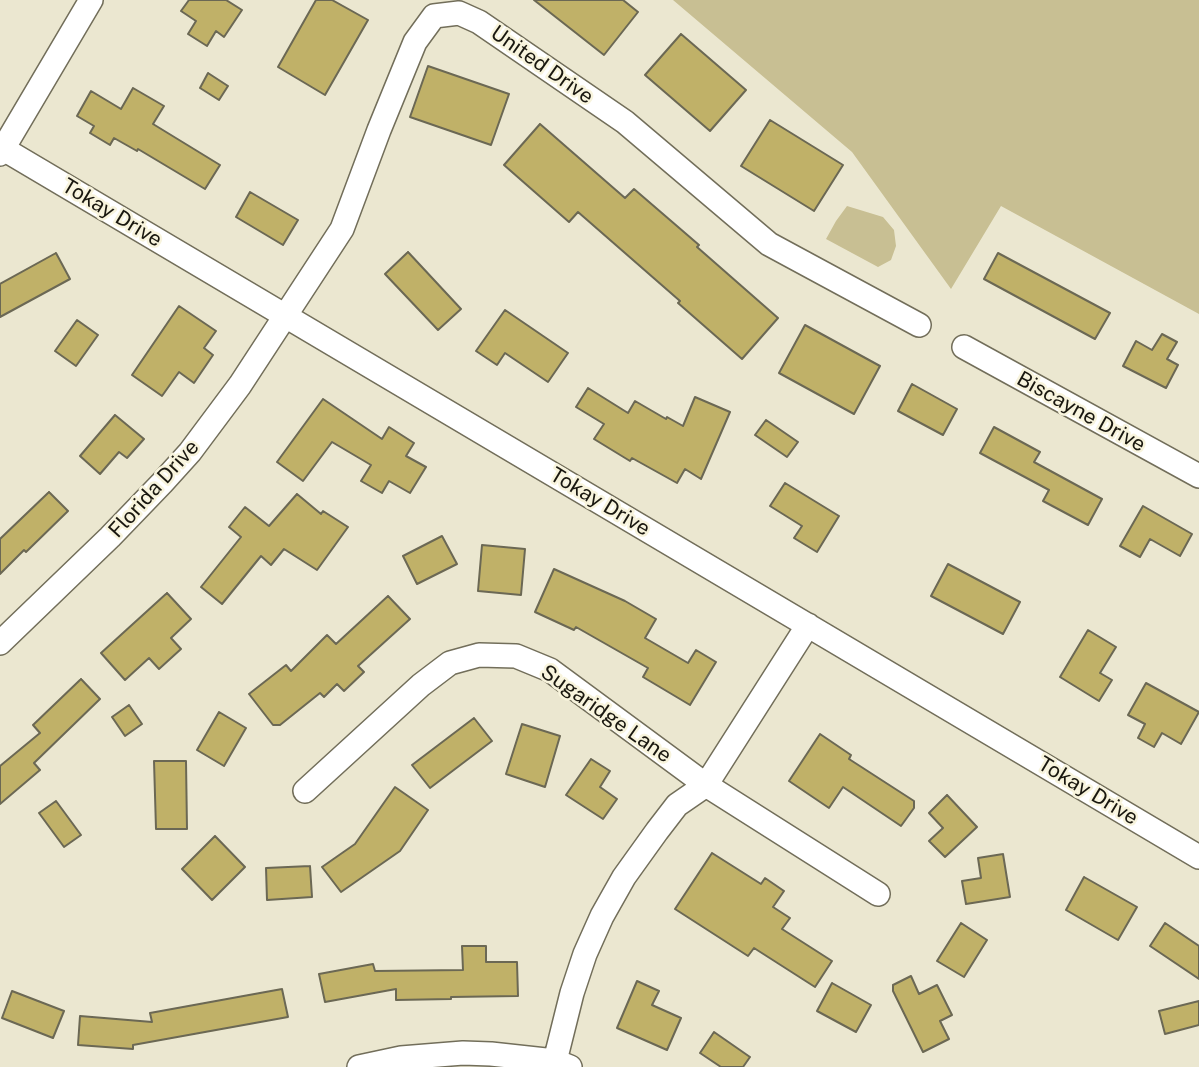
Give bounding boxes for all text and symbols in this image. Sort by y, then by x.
street label: United Drive [486,20,598,110]
street label: Tokay Drive [57,173,167,253]
street label: Biscayne Drive [1012,366,1150,458]
street label: Florida Drive [103,435,205,543]
street label: Tokay Drive [545,462,655,542]
street label: Sugaridge Lane [536,660,676,768]
street label: Tokay Drive [1033,751,1143,831]

